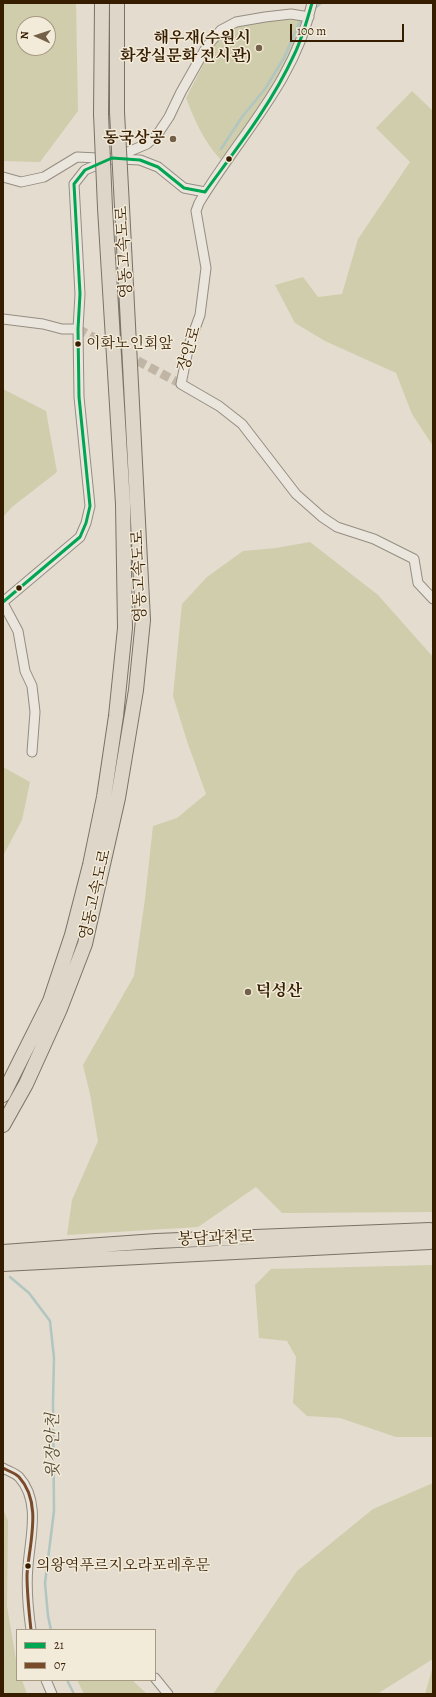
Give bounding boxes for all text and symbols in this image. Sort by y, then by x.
north arrow [16,16,56,56]
scale bar [292,16,406,42]
text: 100 m [297,23,326,39]
place label: 해우재(수원시 화장실문화 전시관) [120,29,251,67]
text: N [17,31,32,40]
marker: 해우재(수원시 화장실문화 전시관) [254,43,264,53]
place label: 동국상공 [103,129,165,149]
marker: 동국상공 [168,134,178,144]
unlabelled marker [224,154,234,164]
street label: 영동고속도로 [113,205,137,299]
street label: 장안로 [174,324,206,374]
place label: 이화노인회앞 [86,335,173,353]
marker: 이화노인회앞 [73,339,83,349]
street label: 영동고속도로 [129,529,151,623]
unlabelled marker [14,583,24,593]
street label: 영동고속도로 [76,848,116,942]
place label: 덕성산 [256,982,302,1002]
marker: 덕성산 [243,987,253,997]
street label: 봉담과천로 [177,1228,255,1250]
water label: 윗장안천 [44,1413,64,1479]
place label: 의왕역푸르지오라포레후문 [36,1557,210,1575]
marker: 의왕역푸르지오라포레후문 [23,1561,33,1571]
legend [16,1629,156,1681]
text: 21 [54,1637,64,1653]
text: 07 [54,1657,65,1673]

